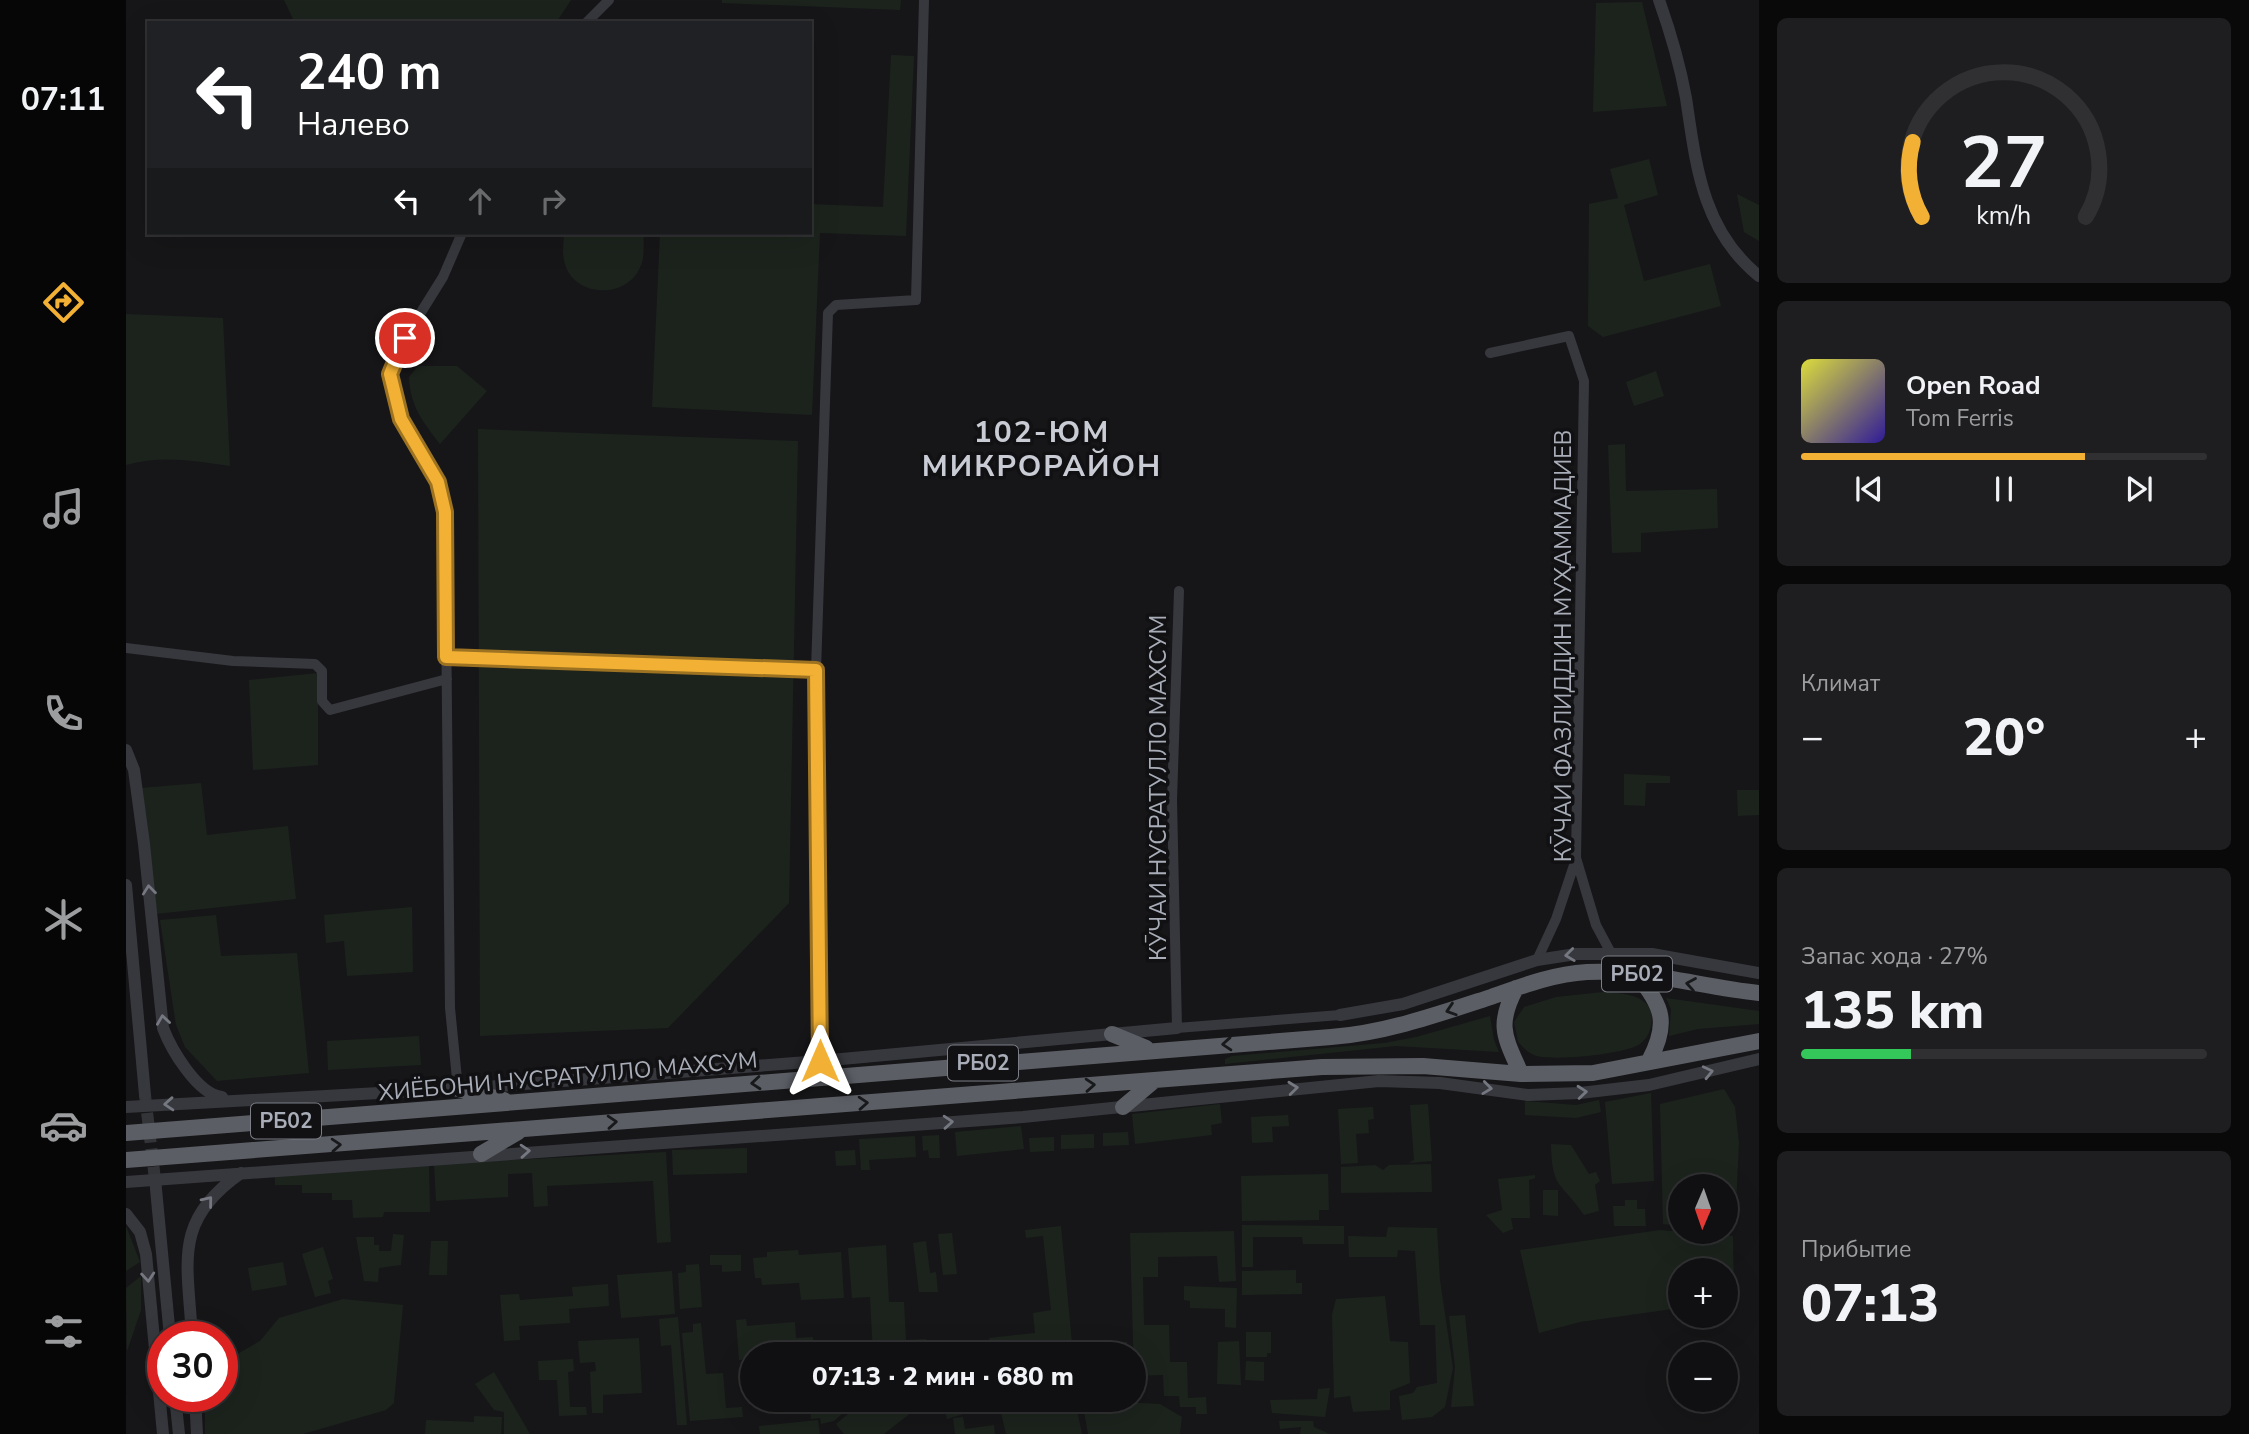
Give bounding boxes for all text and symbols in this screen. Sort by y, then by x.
text: 240 m [297,39,441,106]
icon: left [182,49,273,140]
text: 07:11 [21,78,105,121]
text: Налево [297,103,410,146]
text: 27 [1960,113,2048,213]
icon: left [388,182,426,220]
icon: ahead [461,182,499,220]
icon: right [534,182,572,220]
text: km/h [1976,198,2032,232]
icon: directions [39,278,88,327]
pin [375,308,435,368]
icon: arrive [386,319,424,357]
text: Open Road [1906,368,2041,403]
text: Tom Ferris [1906,403,2014,434]
district label: 102-ЮМ МИКРОРАЙОН [922,412,1162,487]
street label: КӮЧАИ ФАЗЛИДДИН МУҲАММАДИЕВ [1548,430,1579,862]
icon: previous [1850,470,1888,508]
icon: pause [1985,470,2023,508]
icon: next [2120,470,2158,508]
icon: music [39,484,88,533]
street label: КӮЧАИ НУСРАТУЛЛО МАХСУМ [1143,615,1174,961]
text: Климат [1801,668,1880,699]
icon: phone [39,689,88,738]
text: 20° [1963,702,2045,773]
text: − [1801,712,1824,763]
text: + [2184,712,2207,763]
one-way arrow [142,884,157,895]
icon: climate [39,895,88,944]
text: Запас хода · 27% [1801,941,1988,972]
one-way arrow [1564,948,1576,963]
road number: РБ02 [1602,956,1672,992]
text: 135 km [1801,975,1984,1046]
one-way arrow [1685,977,1697,992]
one-way arrow [1445,1002,1457,1016]
one-way arrow [155,1014,170,1025]
position arrow [783,1024,857,1098]
one-way arrow [1221,1036,1232,1051]
street label: ХИЁБОНИ НУСРАТУЛЛО МАХСУМ [377,1044,759,1109]
road number: РБ02 [948,1046,1018,1080]
one-way arrow [1701,1066,1713,1080]
one-way arrow [750,1075,761,1090]
one-way arrow [1084,1078,1095,1093]
one-way arrow [1481,1080,1493,1095]
one-way arrow [1287,1081,1299,1096]
one-way arrow [1577,1085,1588,1100]
one-way arrow [164,1096,175,1111]
one-way arrow [858,1096,869,1111]
icon: car [39,1101,88,1150]
road number: РБ02 [251,1104,321,1138]
one-way arrow [606,1115,617,1130]
one-way arrow [942,1115,953,1130]
one-way arrow [331,1138,342,1153]
one-way arrow [520,1144,531,1159]
north arrow [1668,1174,1738,1244]
map controls [1668,1174,1738,1412]
one-way arrow [200,1196,213,1208]
text: Прибытие [1801,1234,1911,1265]
button: + [1668,1258,1738,1328]
text: 07:13 [1801,1268,1939,1339]
one-way arrow [140,1271,155,1282]
icon: filters [39,1307,88,1356]
speed limit sign: 30 [147,1321,238,1412]
button: − [1668,1342,1738,1412]
text: 07:13 · 2 мин · 680 m [812,1359,1074,1394]

